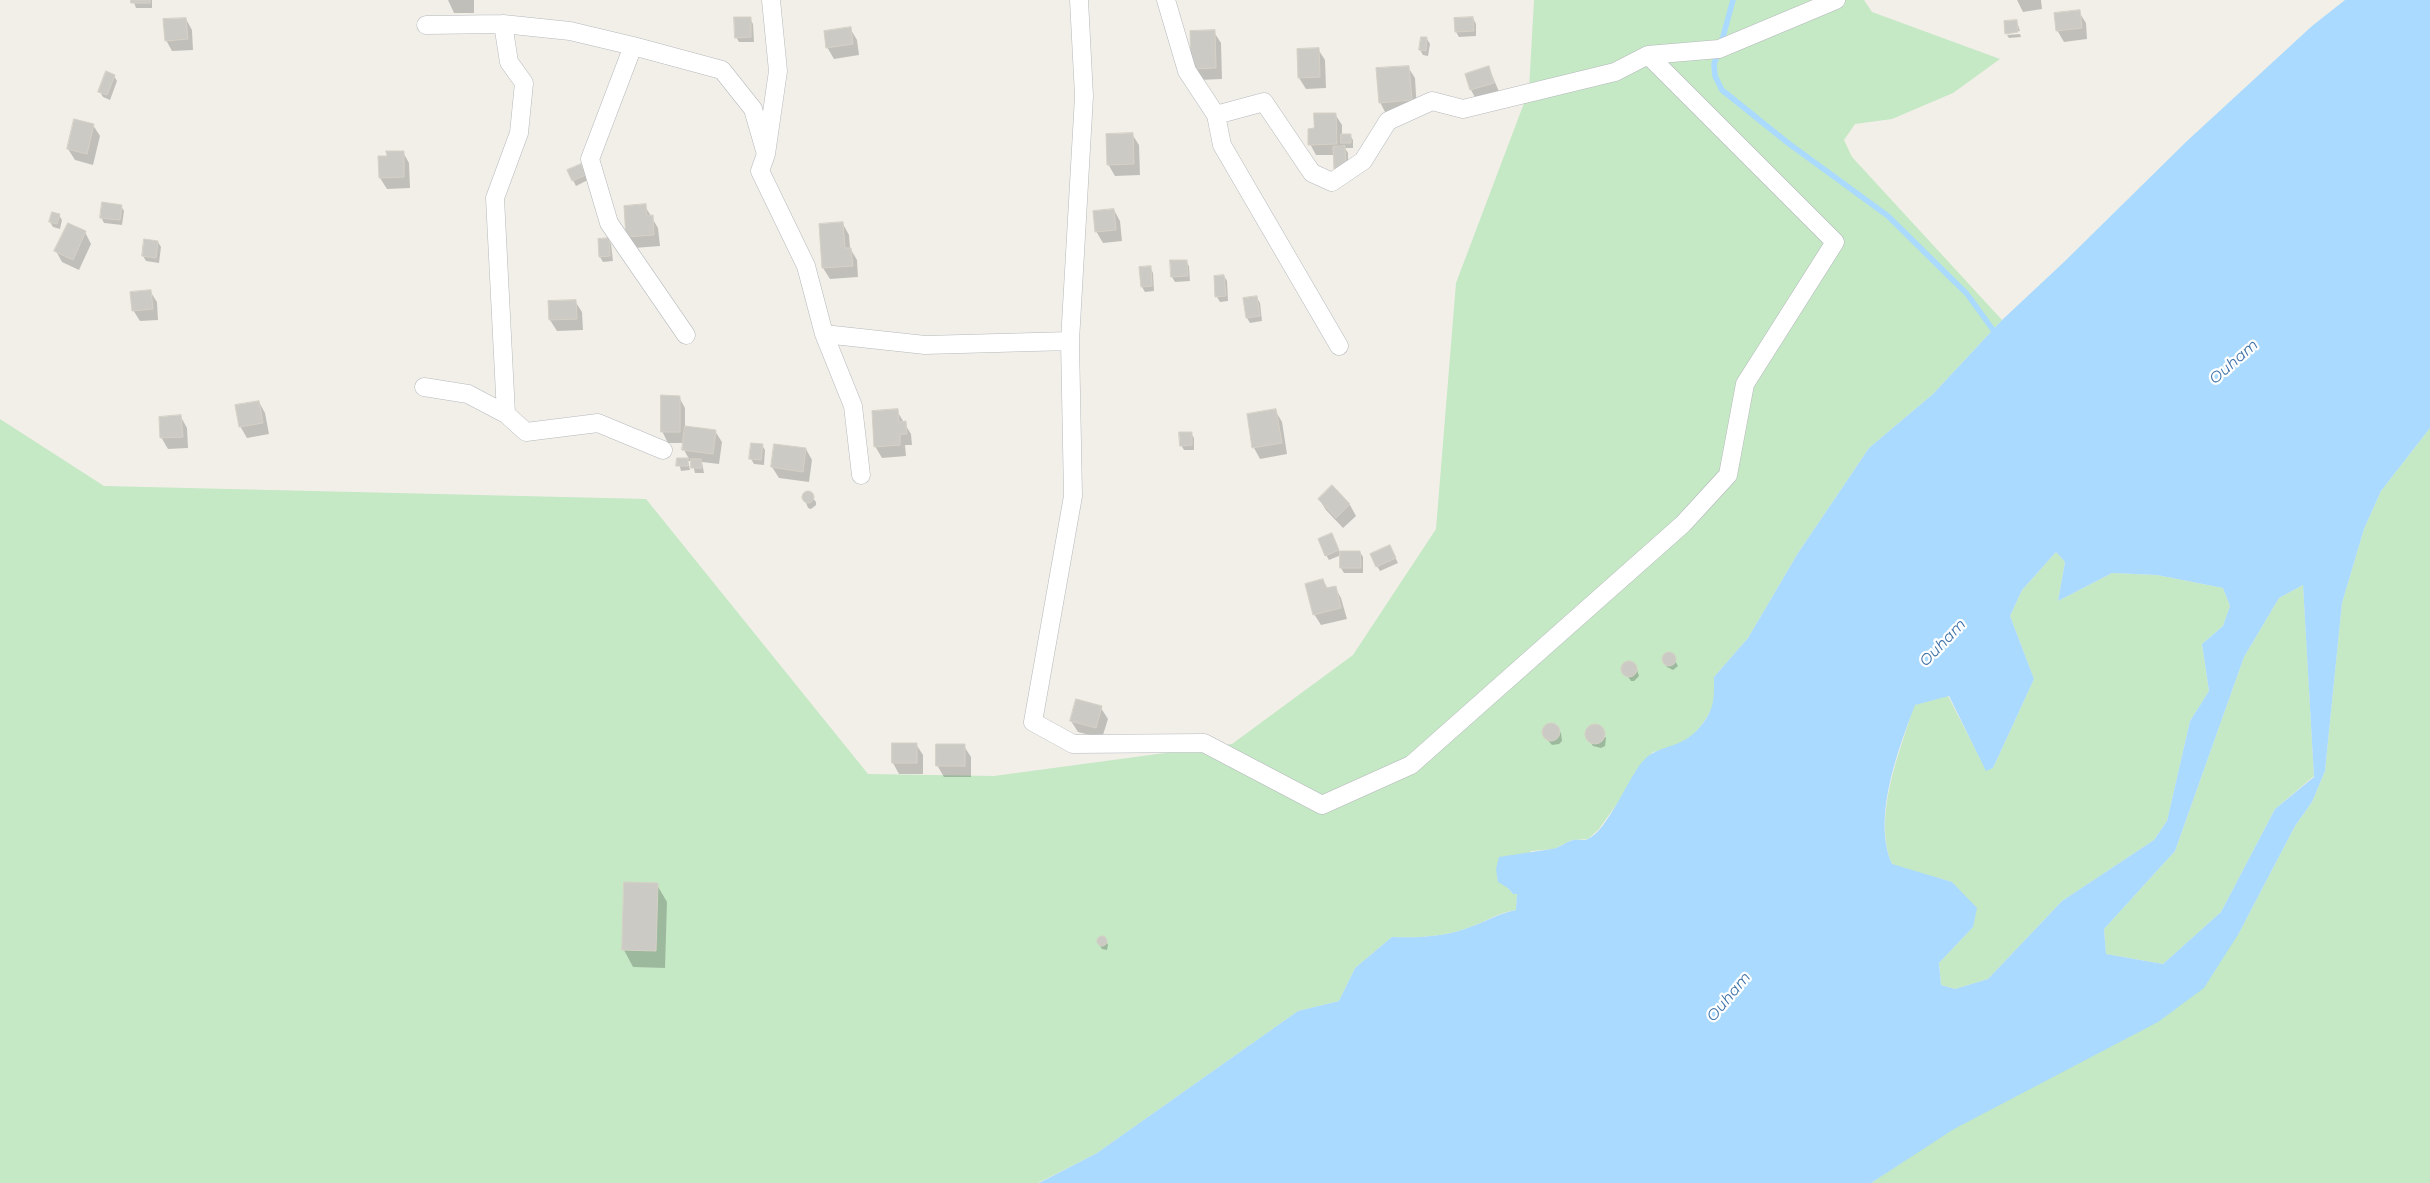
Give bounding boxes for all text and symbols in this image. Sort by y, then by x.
water label: Ouham [2206,336,2262,388]
water label: Ouham [1916,616,1970,670]
water label: Ouham [1703,969,1755,1025]

